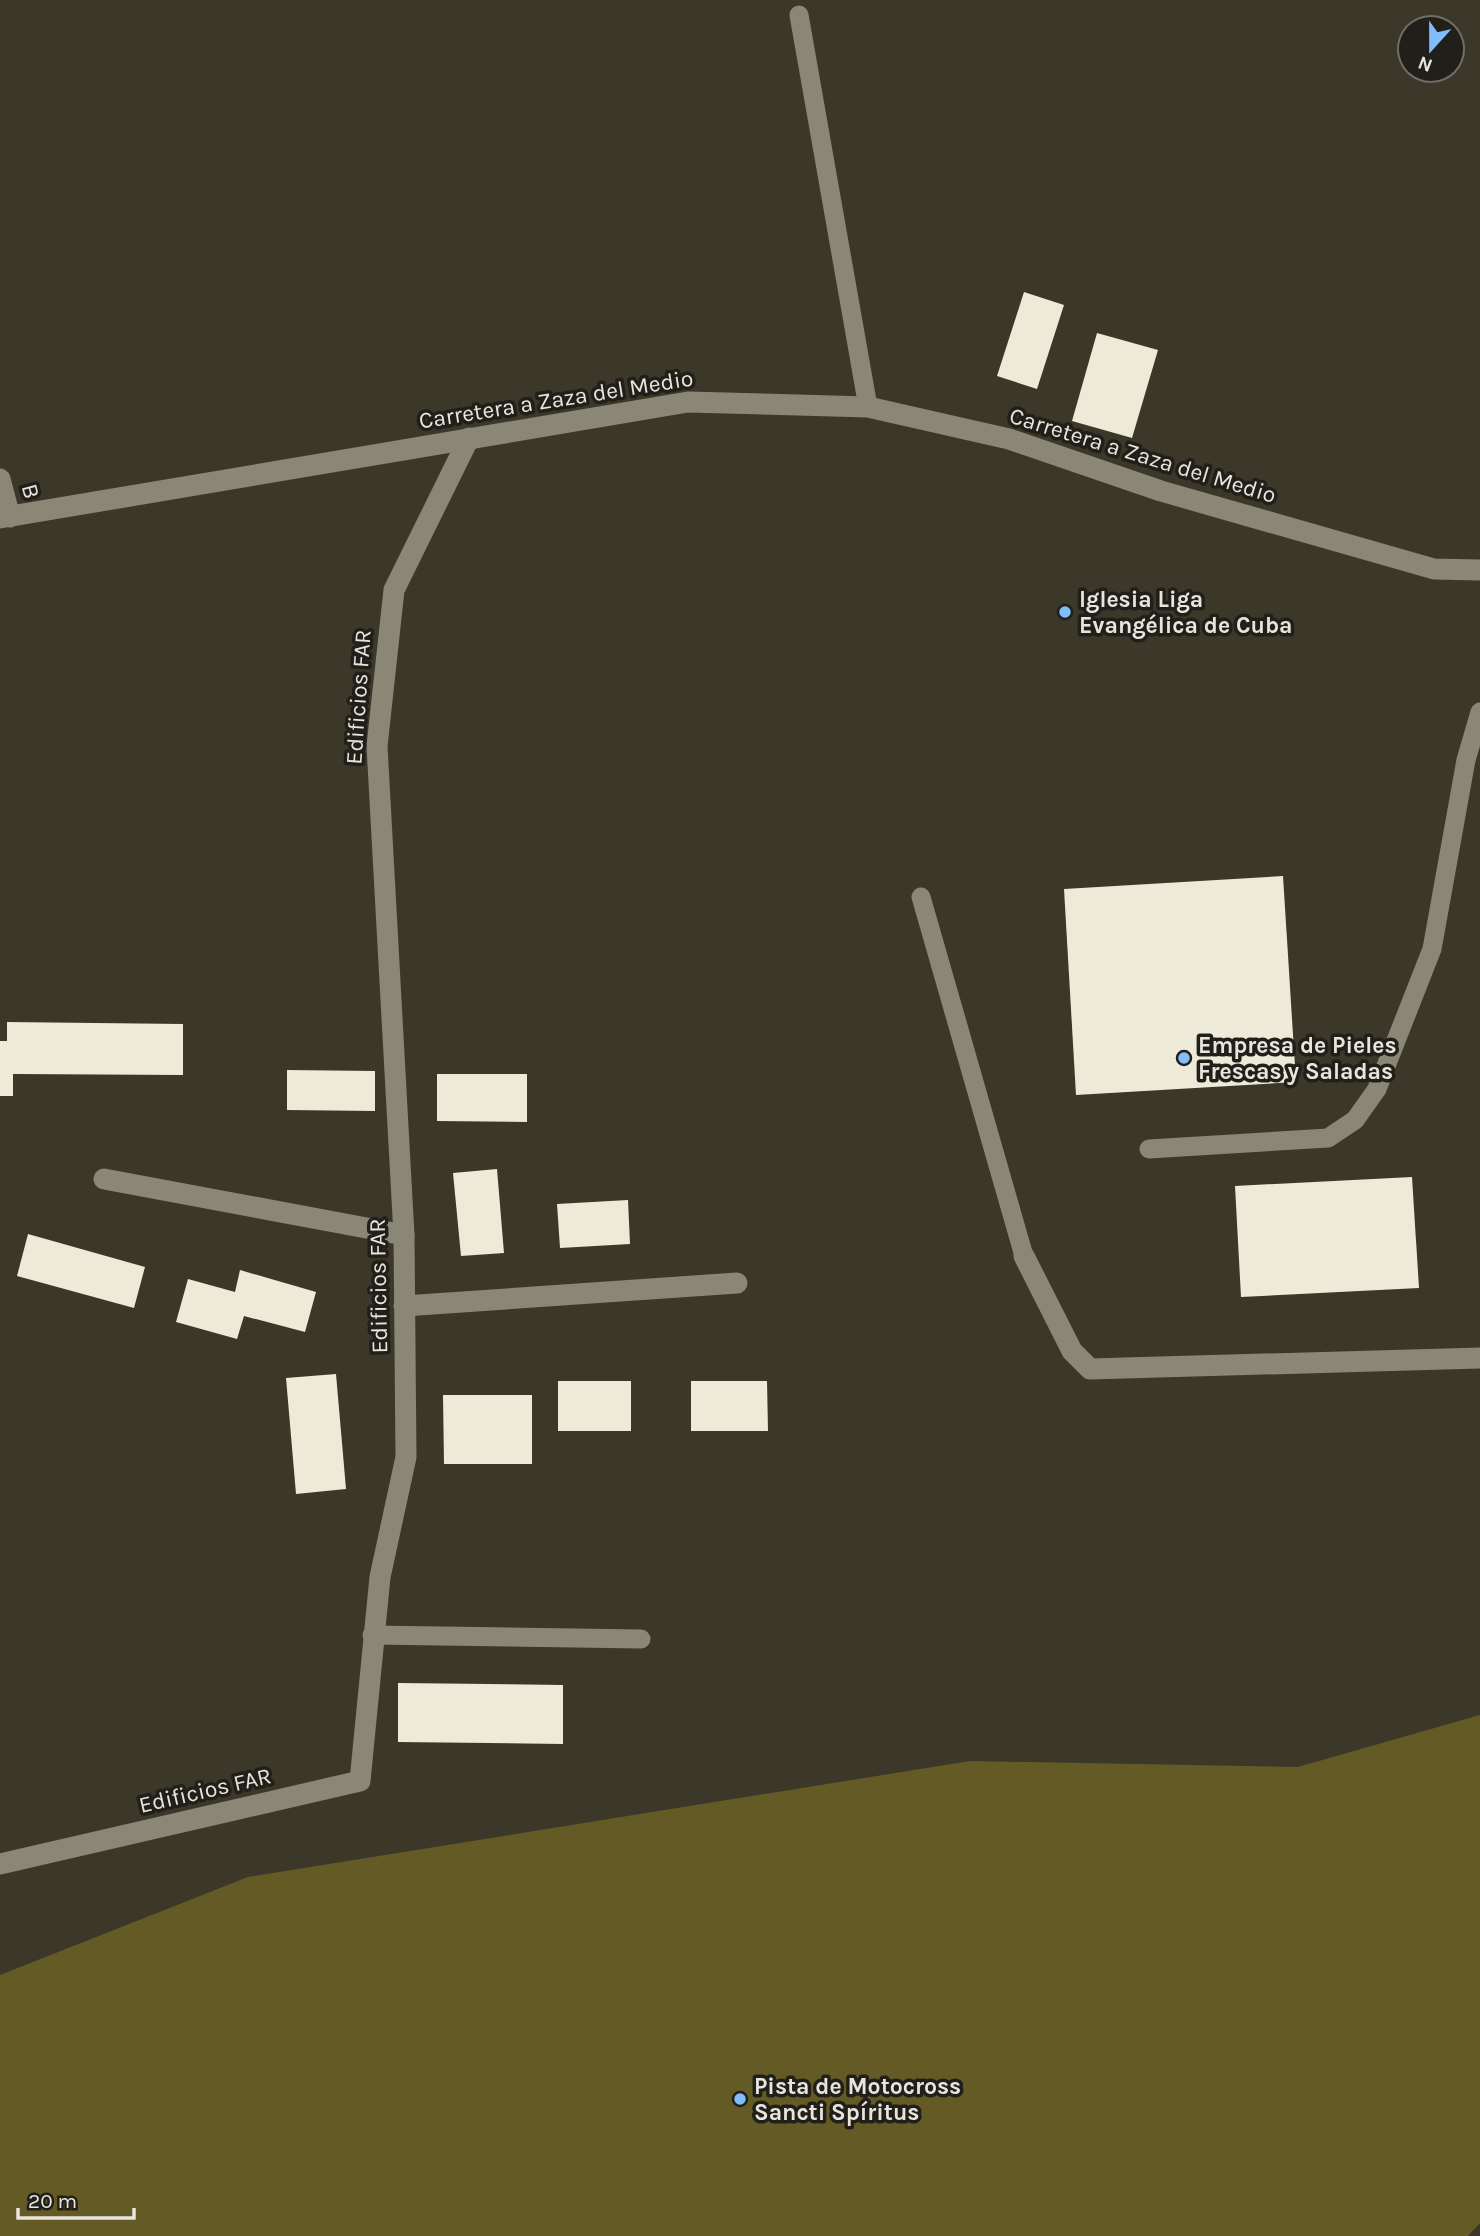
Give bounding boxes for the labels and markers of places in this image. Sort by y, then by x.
place label: Iglesia Liga Evangélica de Cuba [1079,586,1292,639]
marker: Iglesia Liga Evangélica de Cuba [1057,604,1073,620]
place label: Empresa de Pieles Frescas y Saladas [1198,1032,1397,1085]
marker: Empresa de Pieles Frescas y Saladas [1176,1050,1192,1066]
place label: Pista de Motocross Sancti Spíritus [754,2073,961,2126]
marker: Pista de Motocross Sancti Spíritus [732,2091,748,2107]

